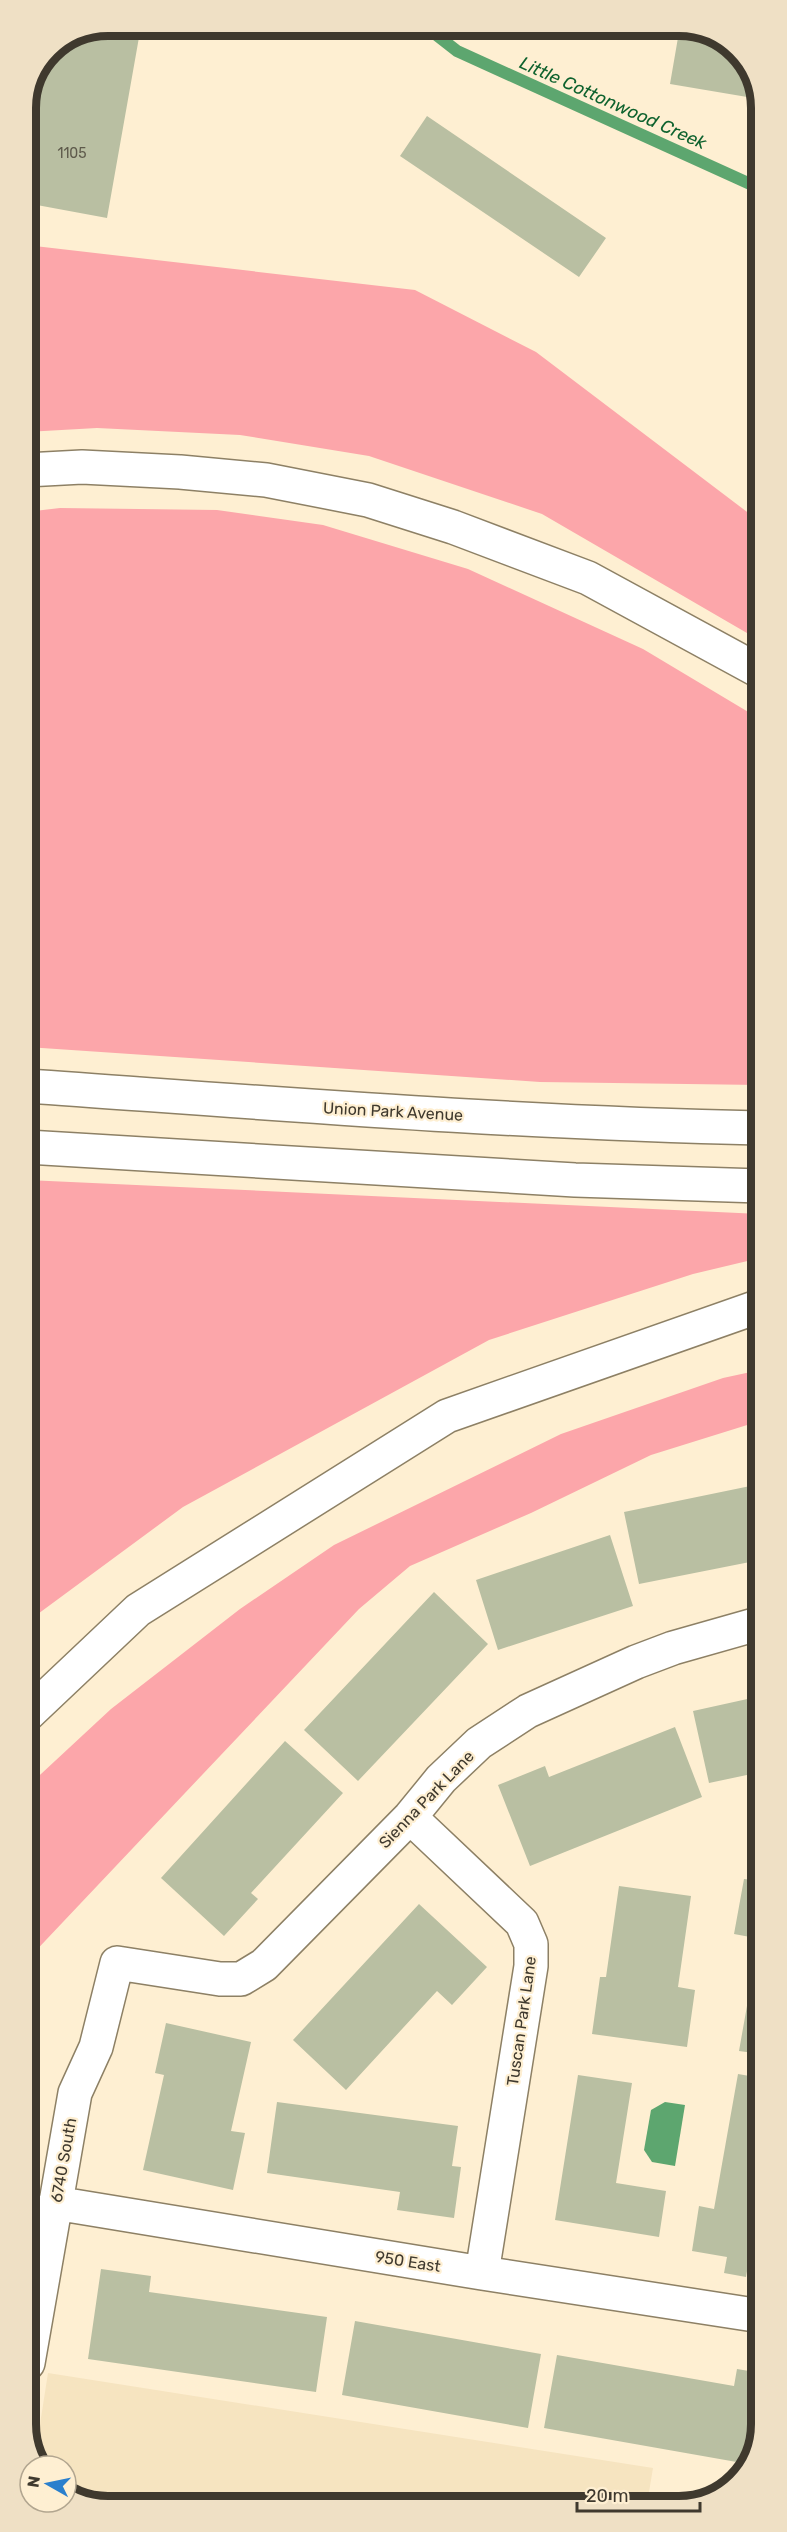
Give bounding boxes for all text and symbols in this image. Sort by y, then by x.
water label: Little Cottonwood Creek [516,52,710,154]
house number: 1105 [57,145,87,162]
street label: Union Park Avenue [322,1098,464,1125]
street label: Sienna Park Lane [375,1747,478,1852]
street label: Tuscan Park Lane [503,1955,540,2087]
street label: 6740 South [47,2116,80,2204]
street label: 950 East [374,2247,442,2276]
north arrow [18,2454,78,2514]
text: N [23,2475,44,2489]
scale bar [577,2475,700,2513]
text: 20 m [586,2485,628,2507]

